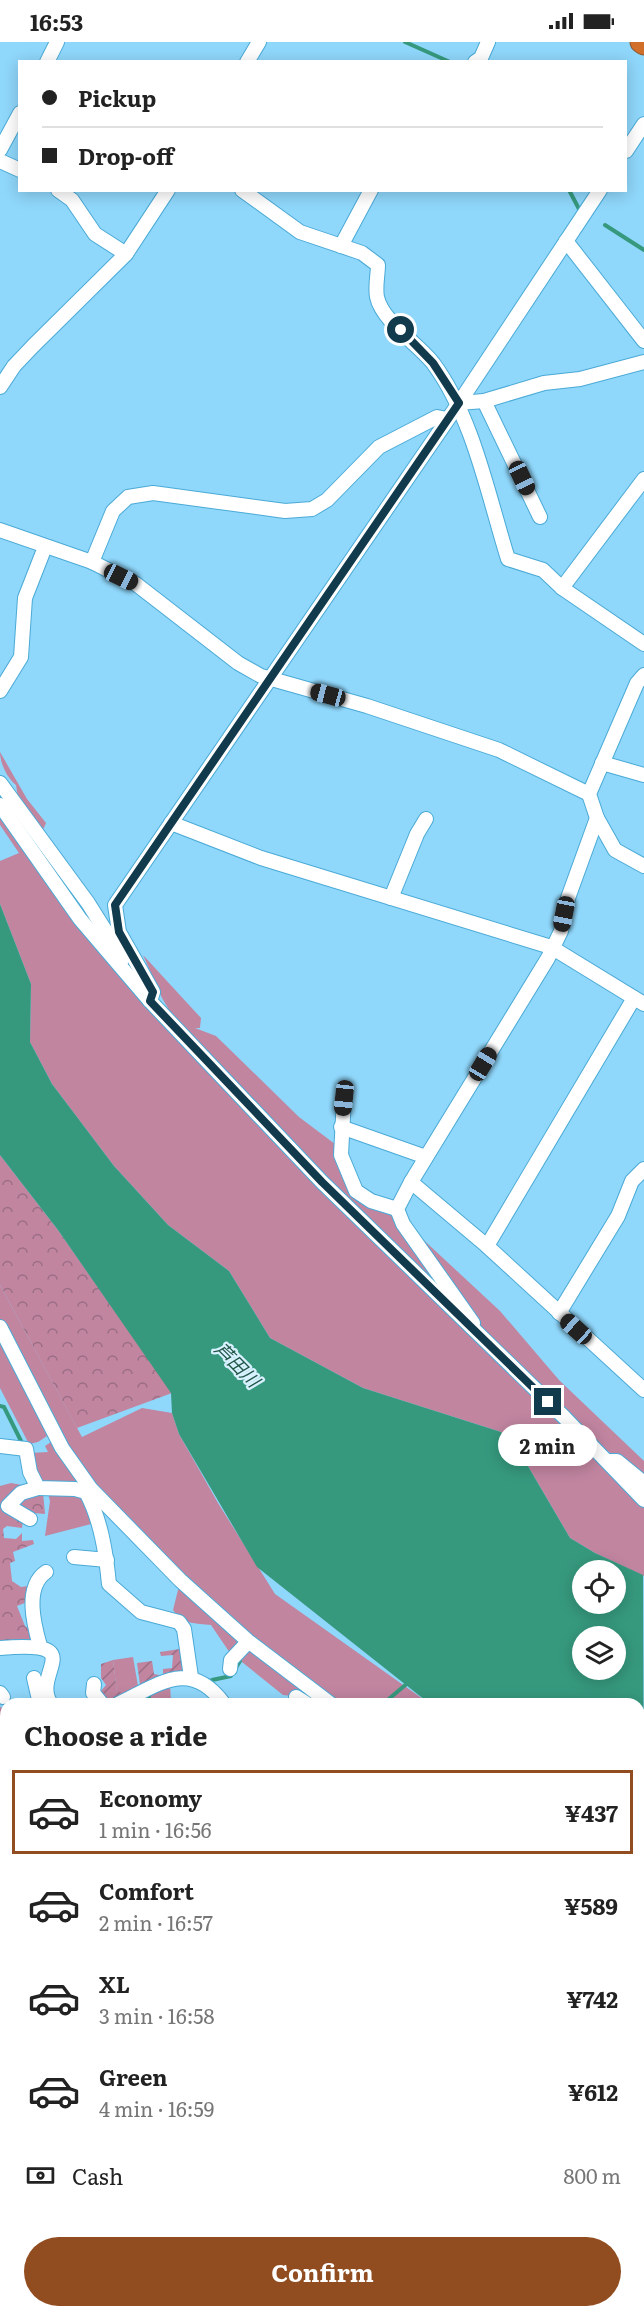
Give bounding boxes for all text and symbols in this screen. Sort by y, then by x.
text: 16:53 [30,5,83,38]
text: Pickup [78,81,156,114]
text: Drop-off [78,139,174,172]
route start [387,316,414,343]
car [506,458,538,498]
car [101,561,141,593]
car [308,682,348,708]
car [552,895,576,933]
car [466,1044,500,1084]
car [333,1079,355,1117]
car [557,1310,595,1348]
water label: 芦田川 [209,1335,268,1394]
route end [534,1388,561,1415]
callout: 2 min [498,1423,598,1465]
text: 2 min [520,1430,575,1460]
map controls [572,1560,626,1680]
button: locate [572,1560,626,1614]
button: layers [572,1626,626,1680]
text: Choose a ride [24,1714,207,1754]
text: Economy [99,1781,202,1814]
icon: car [27,1785,81,1839]
text: ¥437 [565,1796,618,1829]
text: 1 min · 16:56 [99,1814,212,1844]
text: Comfort [99,1874,194,1907]
icon: car [27,1878,81,1932]
text: ¥589 [564,1889,618,1922]
text: 2 min · 16:57 [99,1907,213,1937]
text: XL [99,1967,130,2000]
icon: car [27,1971,81,2025]
text: ¥742 [566,1982,618,2015]
text: 3 min · 16:58 [99,2000,215,2030]
text: Green [99,2060,168,2093]
icon: car [27,2064,81,2118]
text: ¥612 [568,2075,618,2108]
text: 4 min · 16:59 [99,2093,214,2123]
icon: cash [24,2159,57,2192]
text: Cash [72,2159,123,2192]
text: 800 m [563,2160,621,2190]
button: Confirm [24,2237,621,2306]

